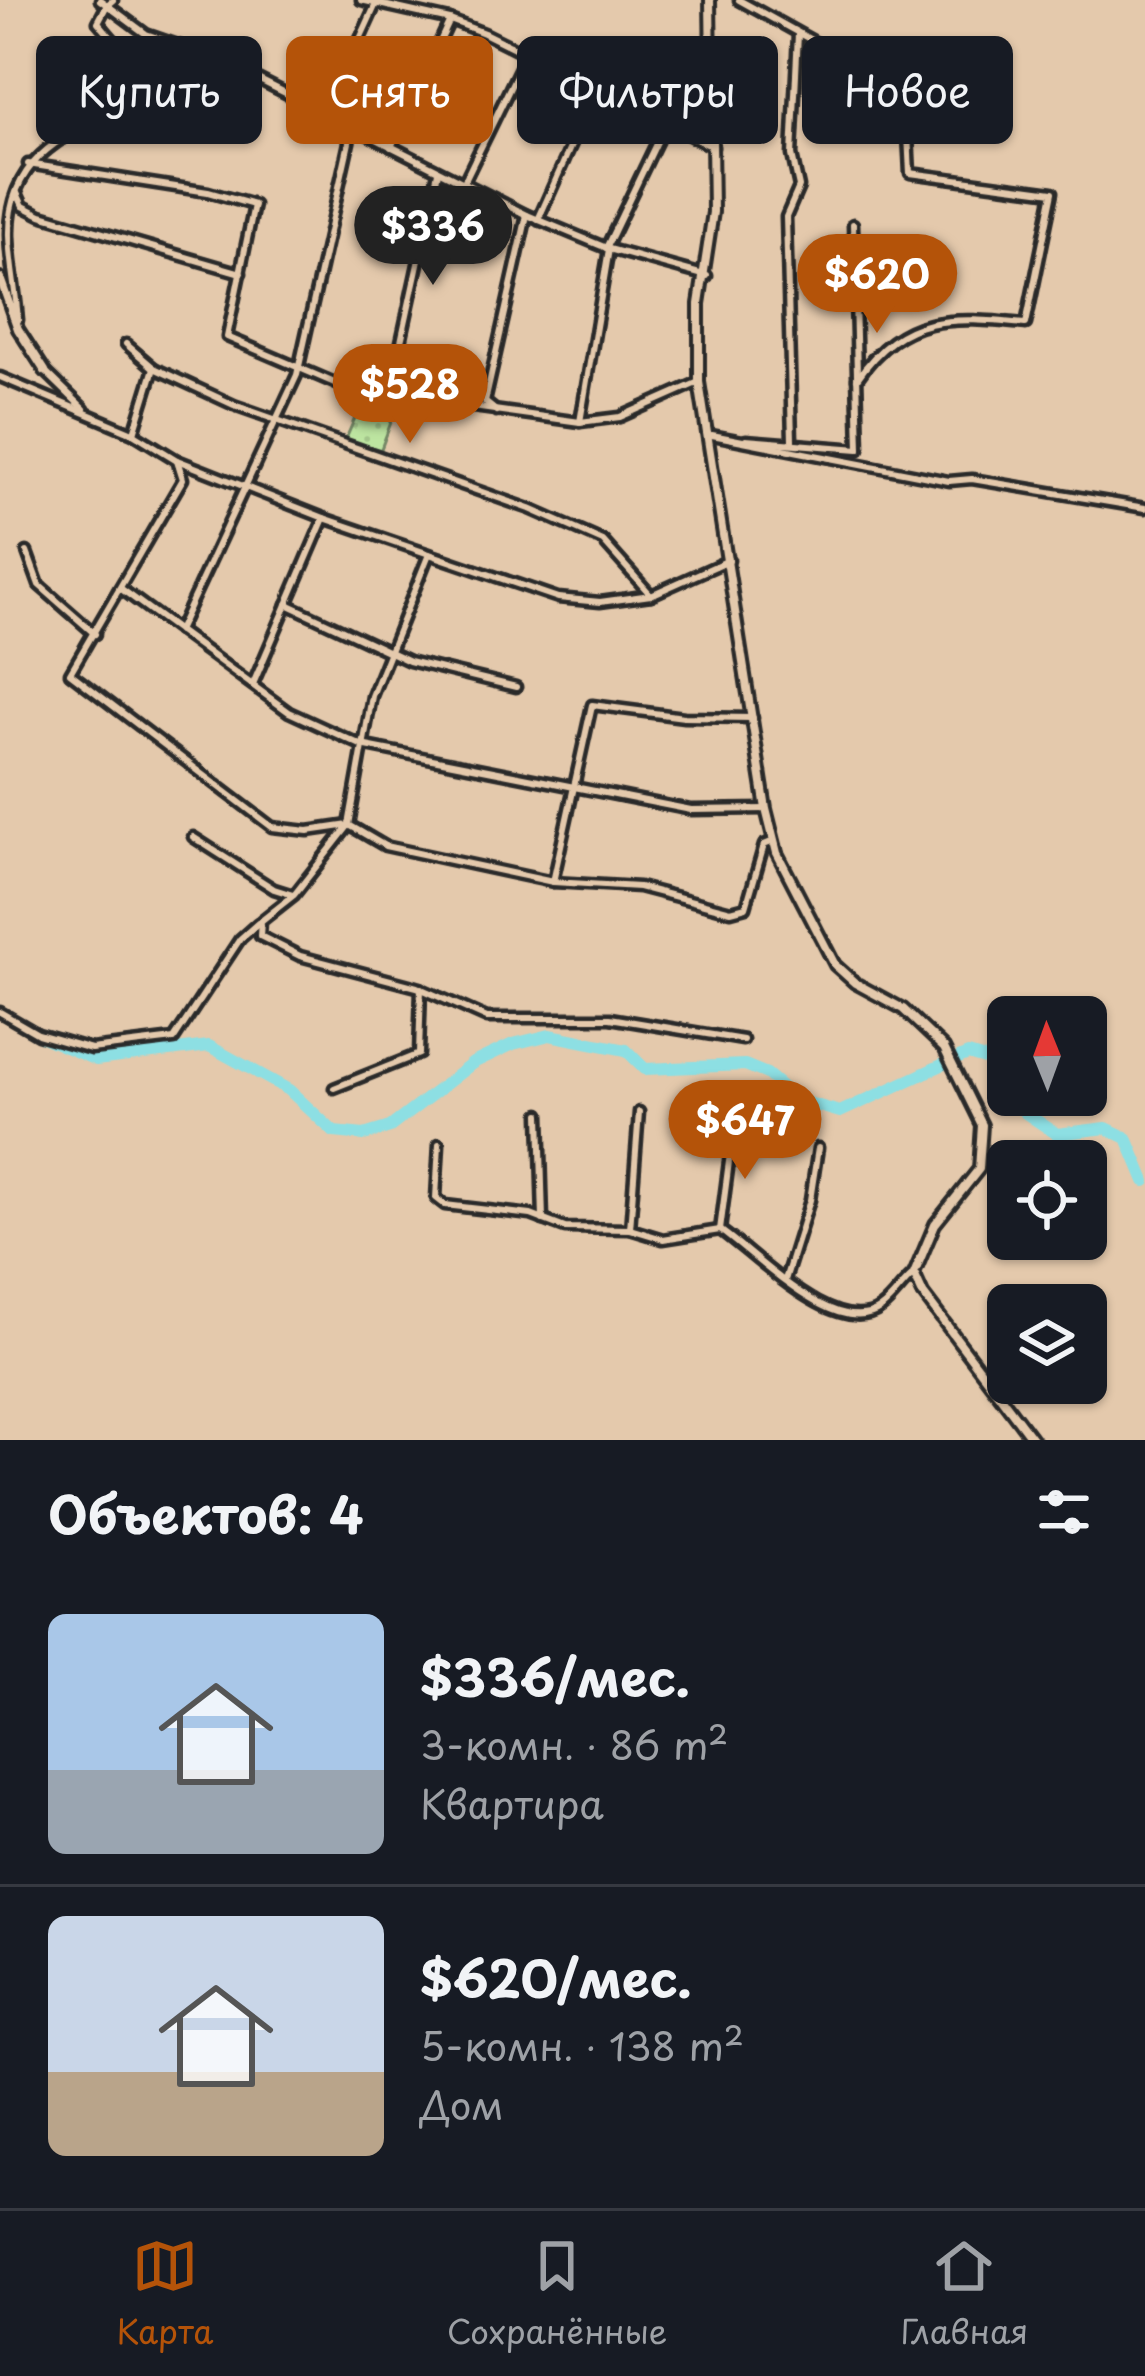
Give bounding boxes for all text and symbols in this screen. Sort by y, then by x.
chip: Купить [36,36,262,144]
chip: Снять [286,36,493,144]
chip: Фильтры [517,36,778,144]
chip: Новое [802,36,1013,144]
pin: $336 [362,186,504,288]
text: $336 [381,195,485,254]
pin: $620 [806,234,948,336]
text: $620 [824,243,930,302]
pin: $528 [339,344,481,446]
text: $528 [360,353,460,412]
north arrow [987,996,1107,1116]
map controls [987,996,1107,1404]
pin: $647 [674,1080,816,1182]
text: $647 [695,1089,795,1148]
button: locate [987,1140,1107,1260]
button: layers [987,1284,1107,1404]
text: Объектов: 4 [48,1474,364,1551]
icon: filters [1031,1479,1097,1545]
text: $336/мес. [420,1637,690,1714]
icon: home [144,1662,288,1806]
text: 3-комн. · 86 m² [420,1714,729,1773]
text: Квартира [420,1773,604,1832]
text: $620/мес. [420,1938,692,2015]
icon: home [144,1964,288,2108]
text: 5-комн. · 138 m² [420,2015,744,2074]
text: Дом [420,2074,504,2133]
tab: Карта [117,2233,214,2355]
tab: Сохранённые [447,2233,667,2355]
tab: Главная [901,2233,1028,2355]

